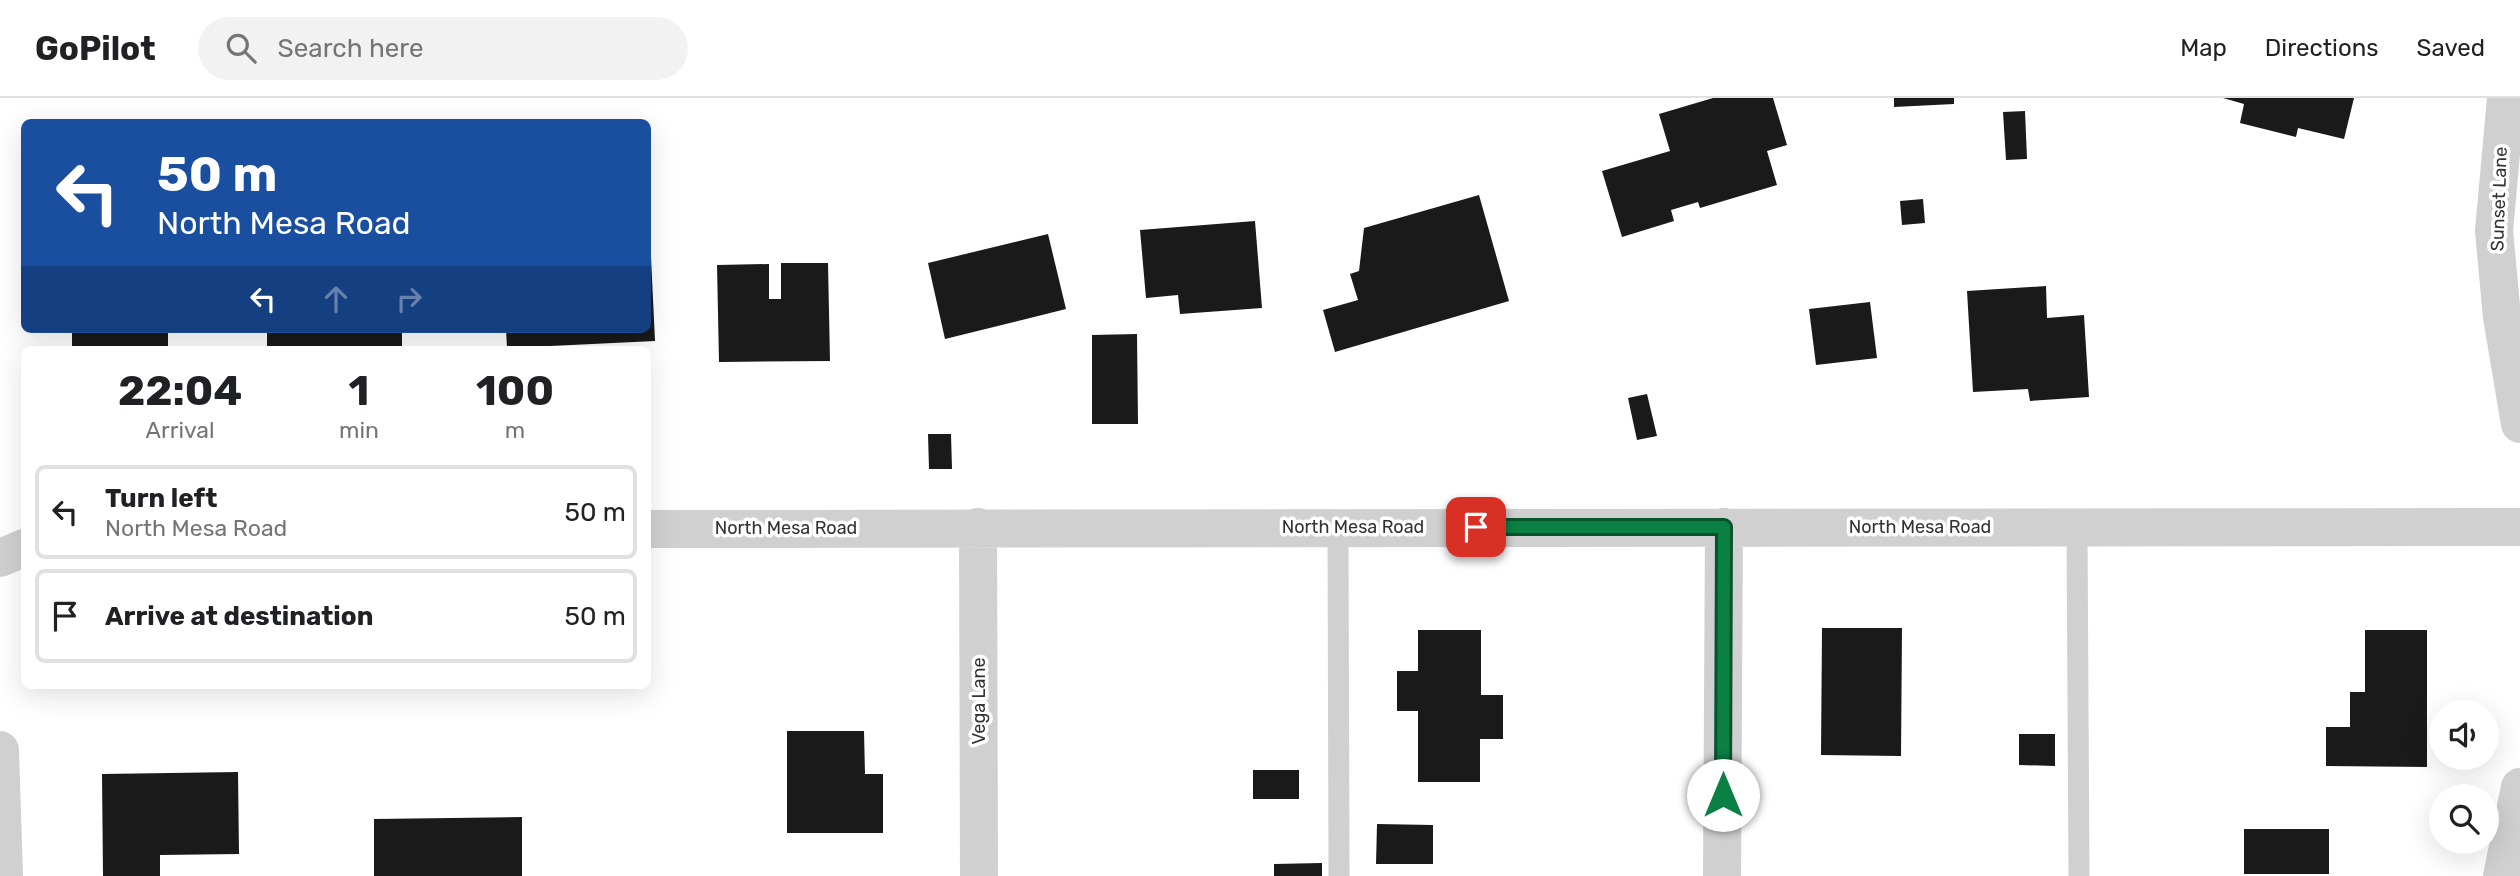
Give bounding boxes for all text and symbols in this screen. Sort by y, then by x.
search box [198,17,688,80]
text: GoPilot [35,29,156,68]
icon: search [222,29,260,67]
text: Search here [278,33,423,64]
text: Map [2180,34,2227,62]
text: Directions [2265,34,2378,62]
text: Saved [2416,34,2485,62]
text: 50 m [157,145,277,203]
street label: Sunset Lane [2486,146,2512,252]
icon: left [42,147,133,238]
text: North Mesa Road [157,204,411,242]
icon: left [244,280,282,318]
icon: ahead [317,280,355,318]
icon: right [390,280,428,318]
text: 22:04 [118,366,242,416]
text: 1 [349,366,369,416]
text: 100 [476,366,554,416]
text: Arrival [146,416,215,444]
text: min [339,416,379,444]
text: m [505,416,525,444]
text: Turn left [105,483,217,514]
icon: left [46,493,84,531]
text: 50 m [565,497,626,528]
pin [1446,497,1506,557]
icon: arrive [1457,508,1495,546]
text: North Mesa Road [105,514,287,542]
street label: North Mesa Road [1282,516,1424,538]
street label: North Mesa Road [1849,516,1991,538]
street label: North Mesa Road [715,517,857,539]
icon: arrive [46,597,84,635]
text: Arrive at destination [105,601,373,632]
text: 50 m [565,601,626,632]
street label: Vega Lane [968,657,990,745]
map controls [2429,700,2499,854]
button: sound [2429,700,2499,770]
position arrow [1686,758,1760,832]
button: search [2429,784,2499,854]

